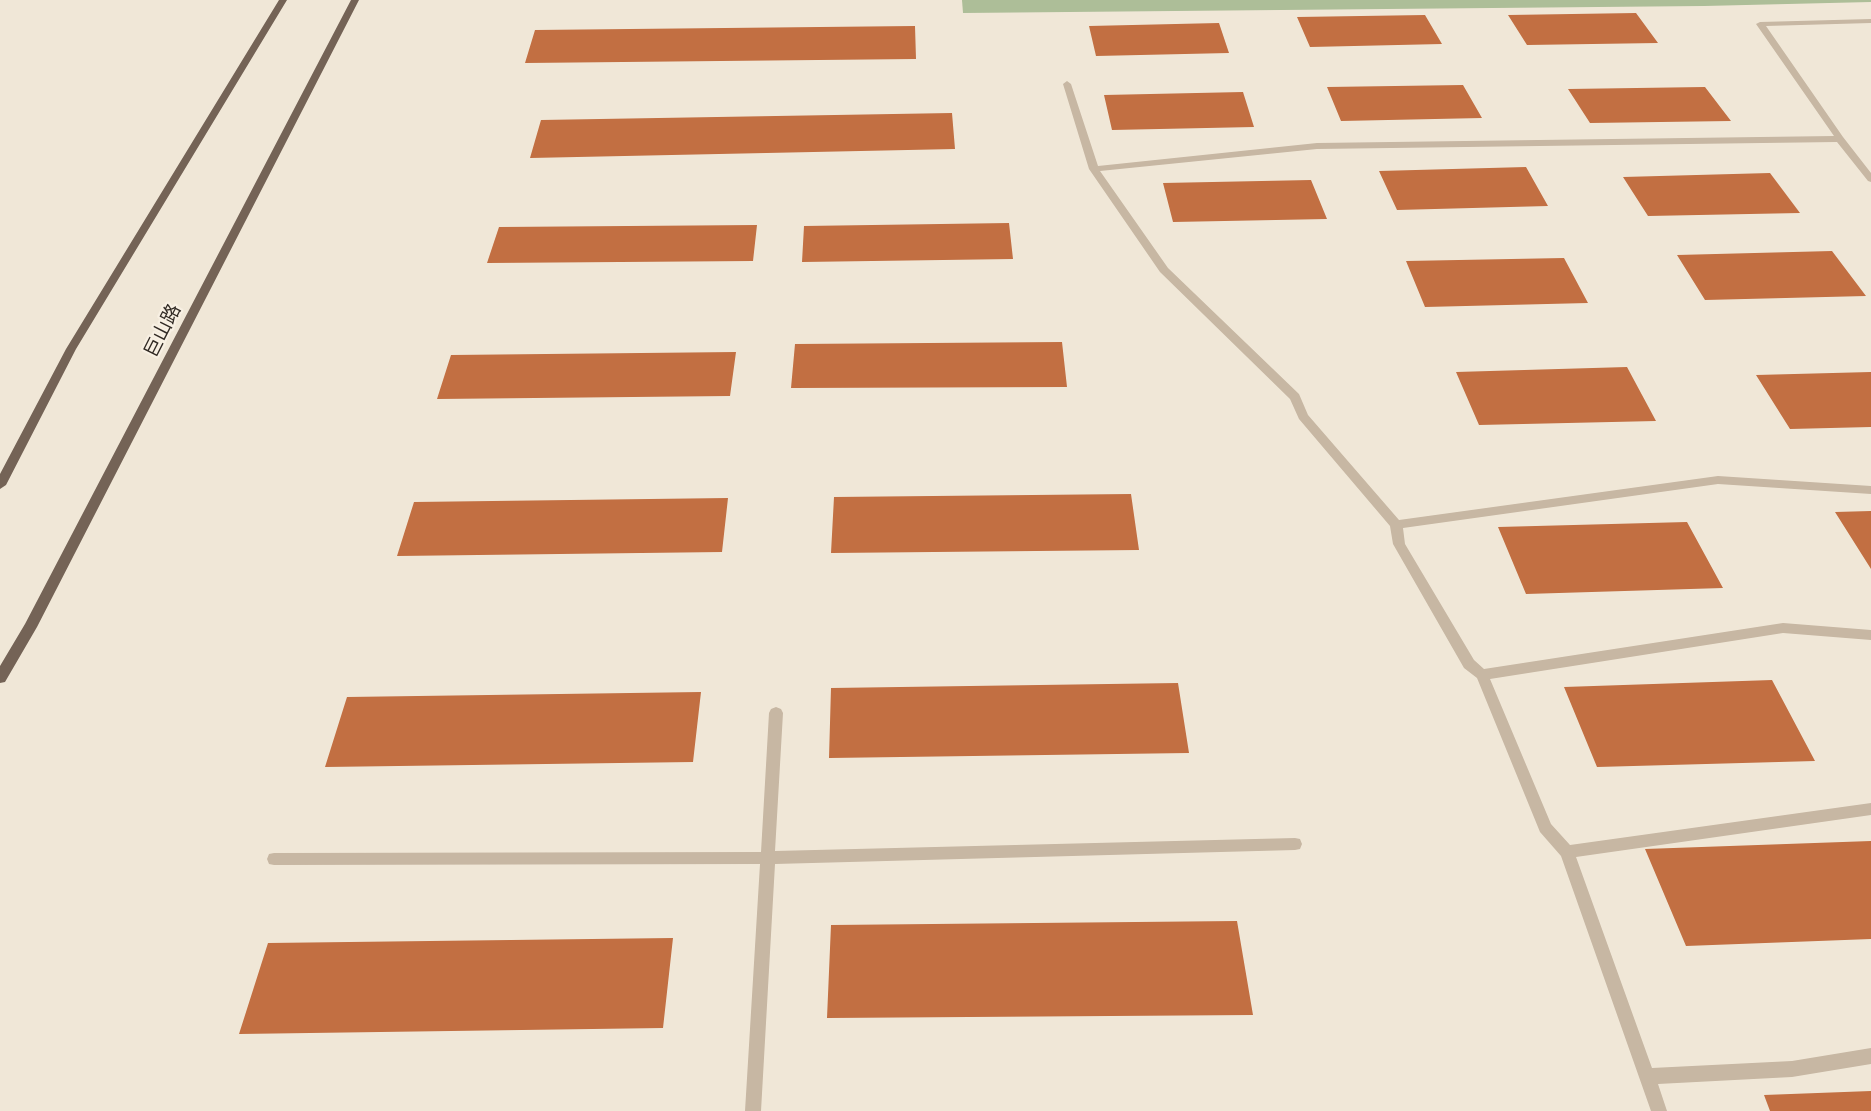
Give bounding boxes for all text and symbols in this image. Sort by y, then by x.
street label: 巨山路 [140,300,186,362]

